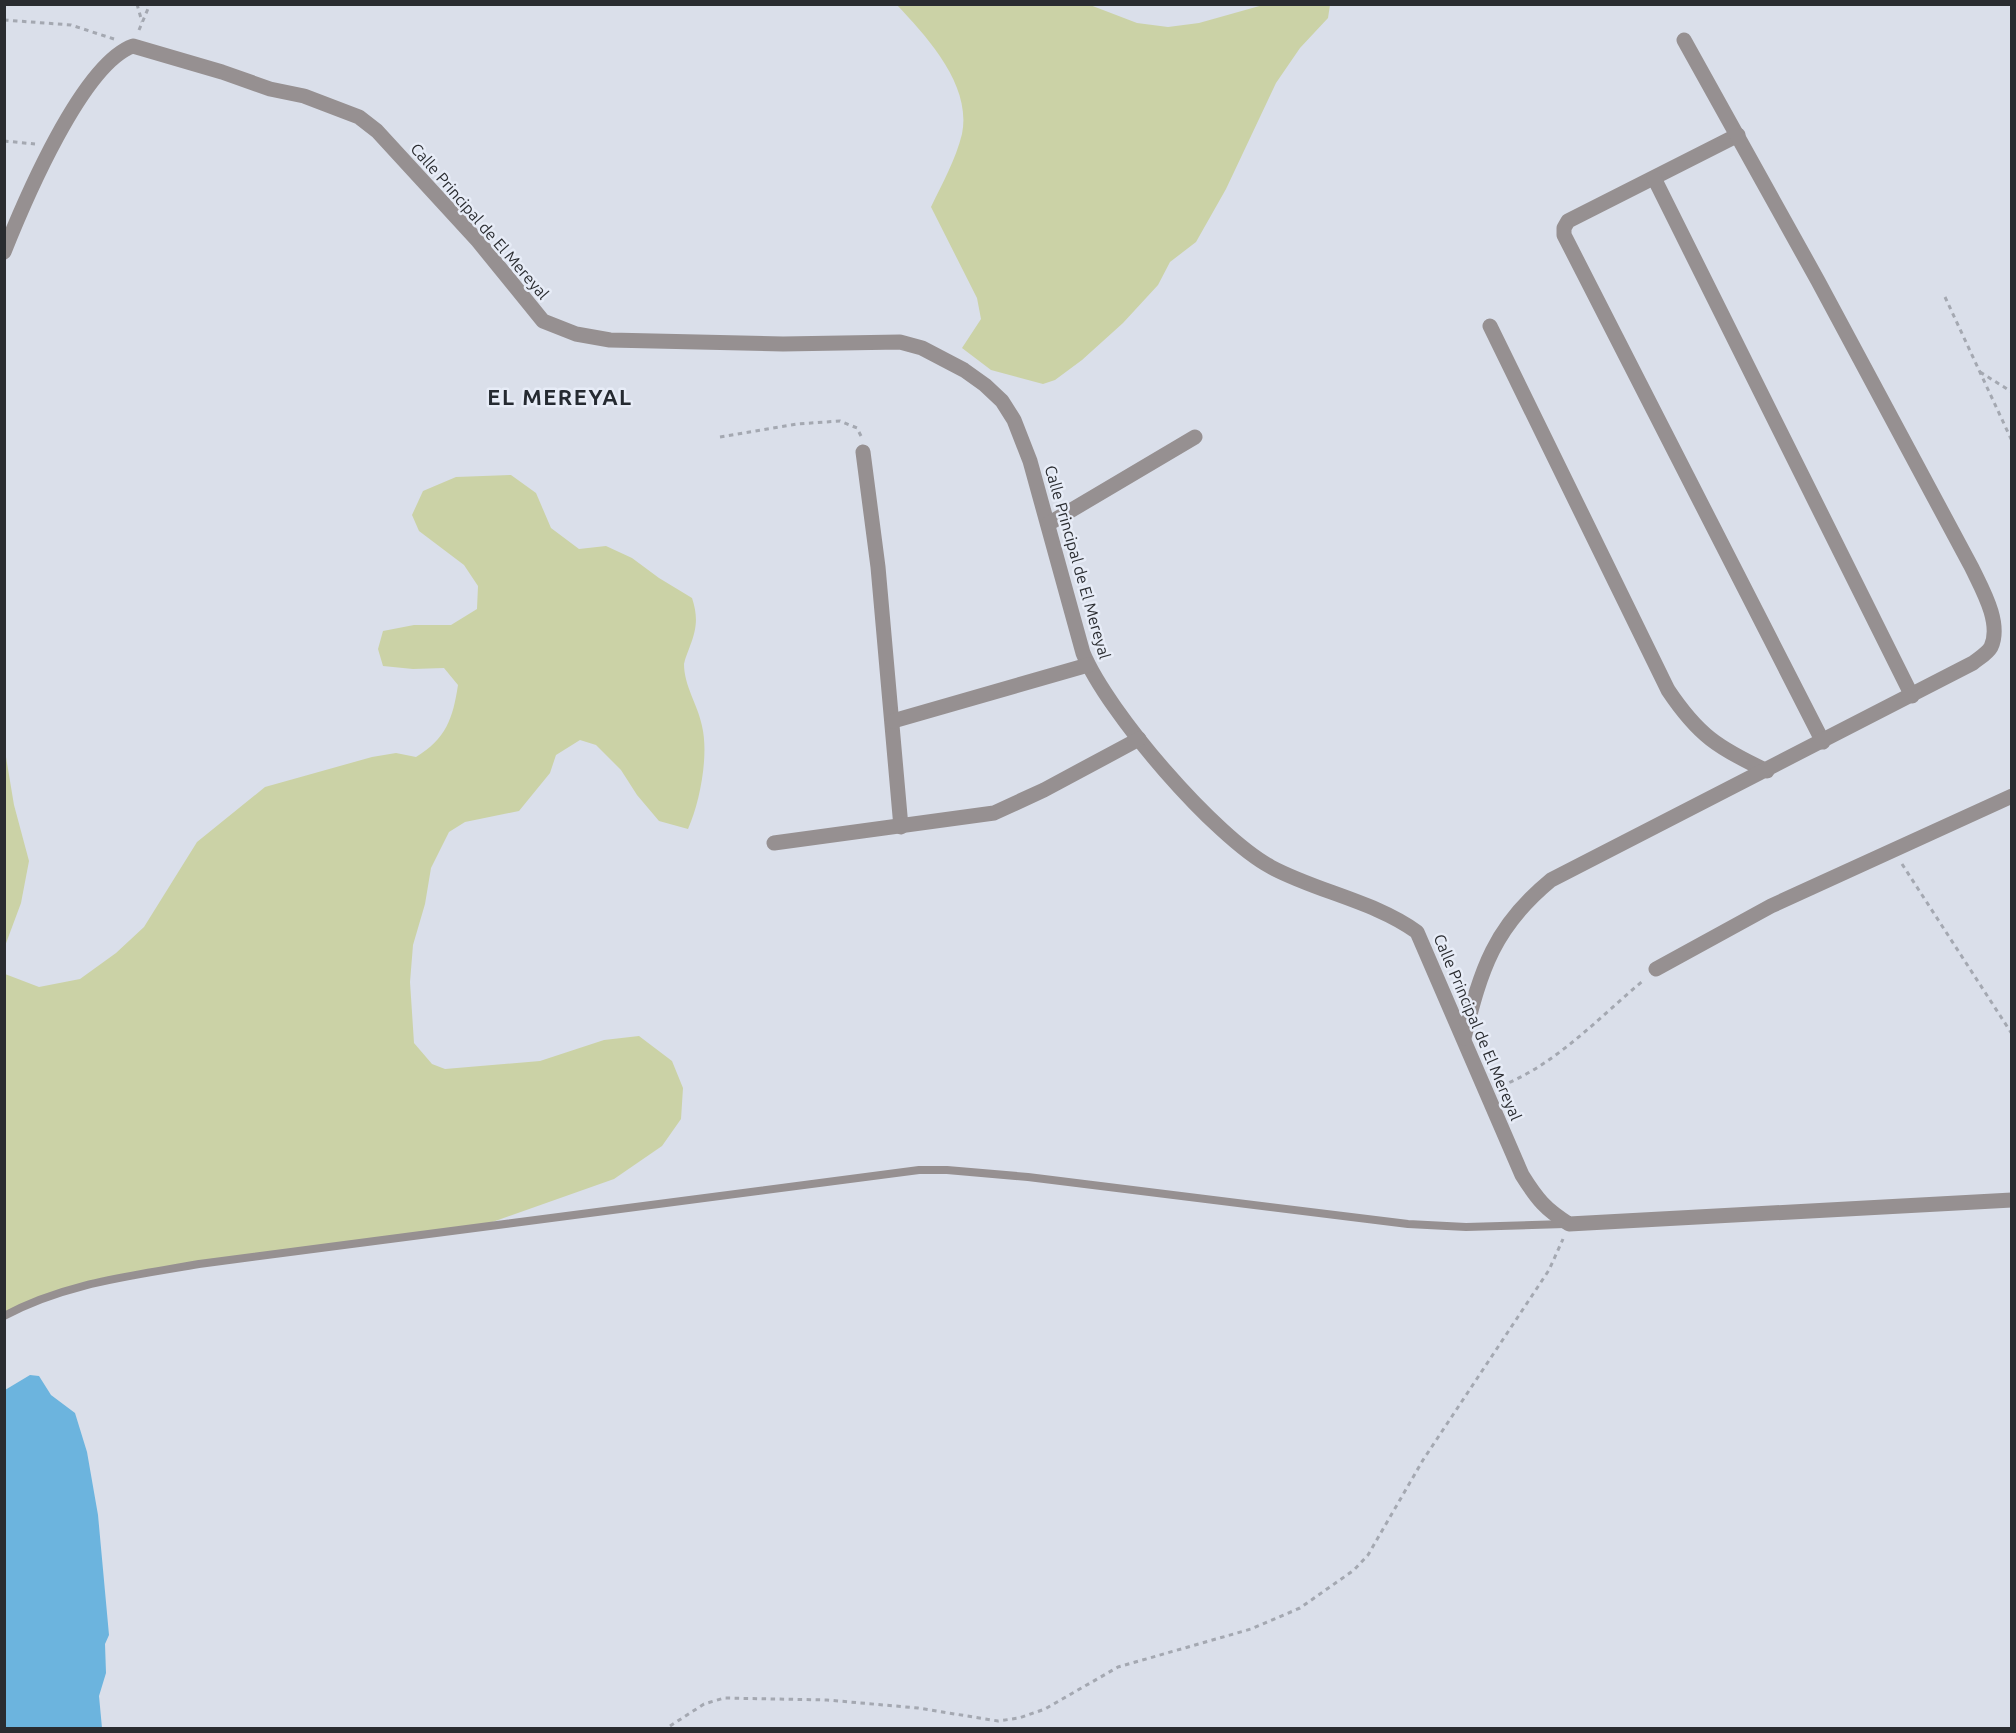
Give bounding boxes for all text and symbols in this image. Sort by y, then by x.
street label: Calle Principal de El Mereyal [407,139,553,303]
district label: EL MEREYAL [487,384,633,409]
street label: Calle Principal de El Mereyal [1042,463,1114,661]
street label: Calle Principal de El Mereyal [1430,931,1526,1123]

